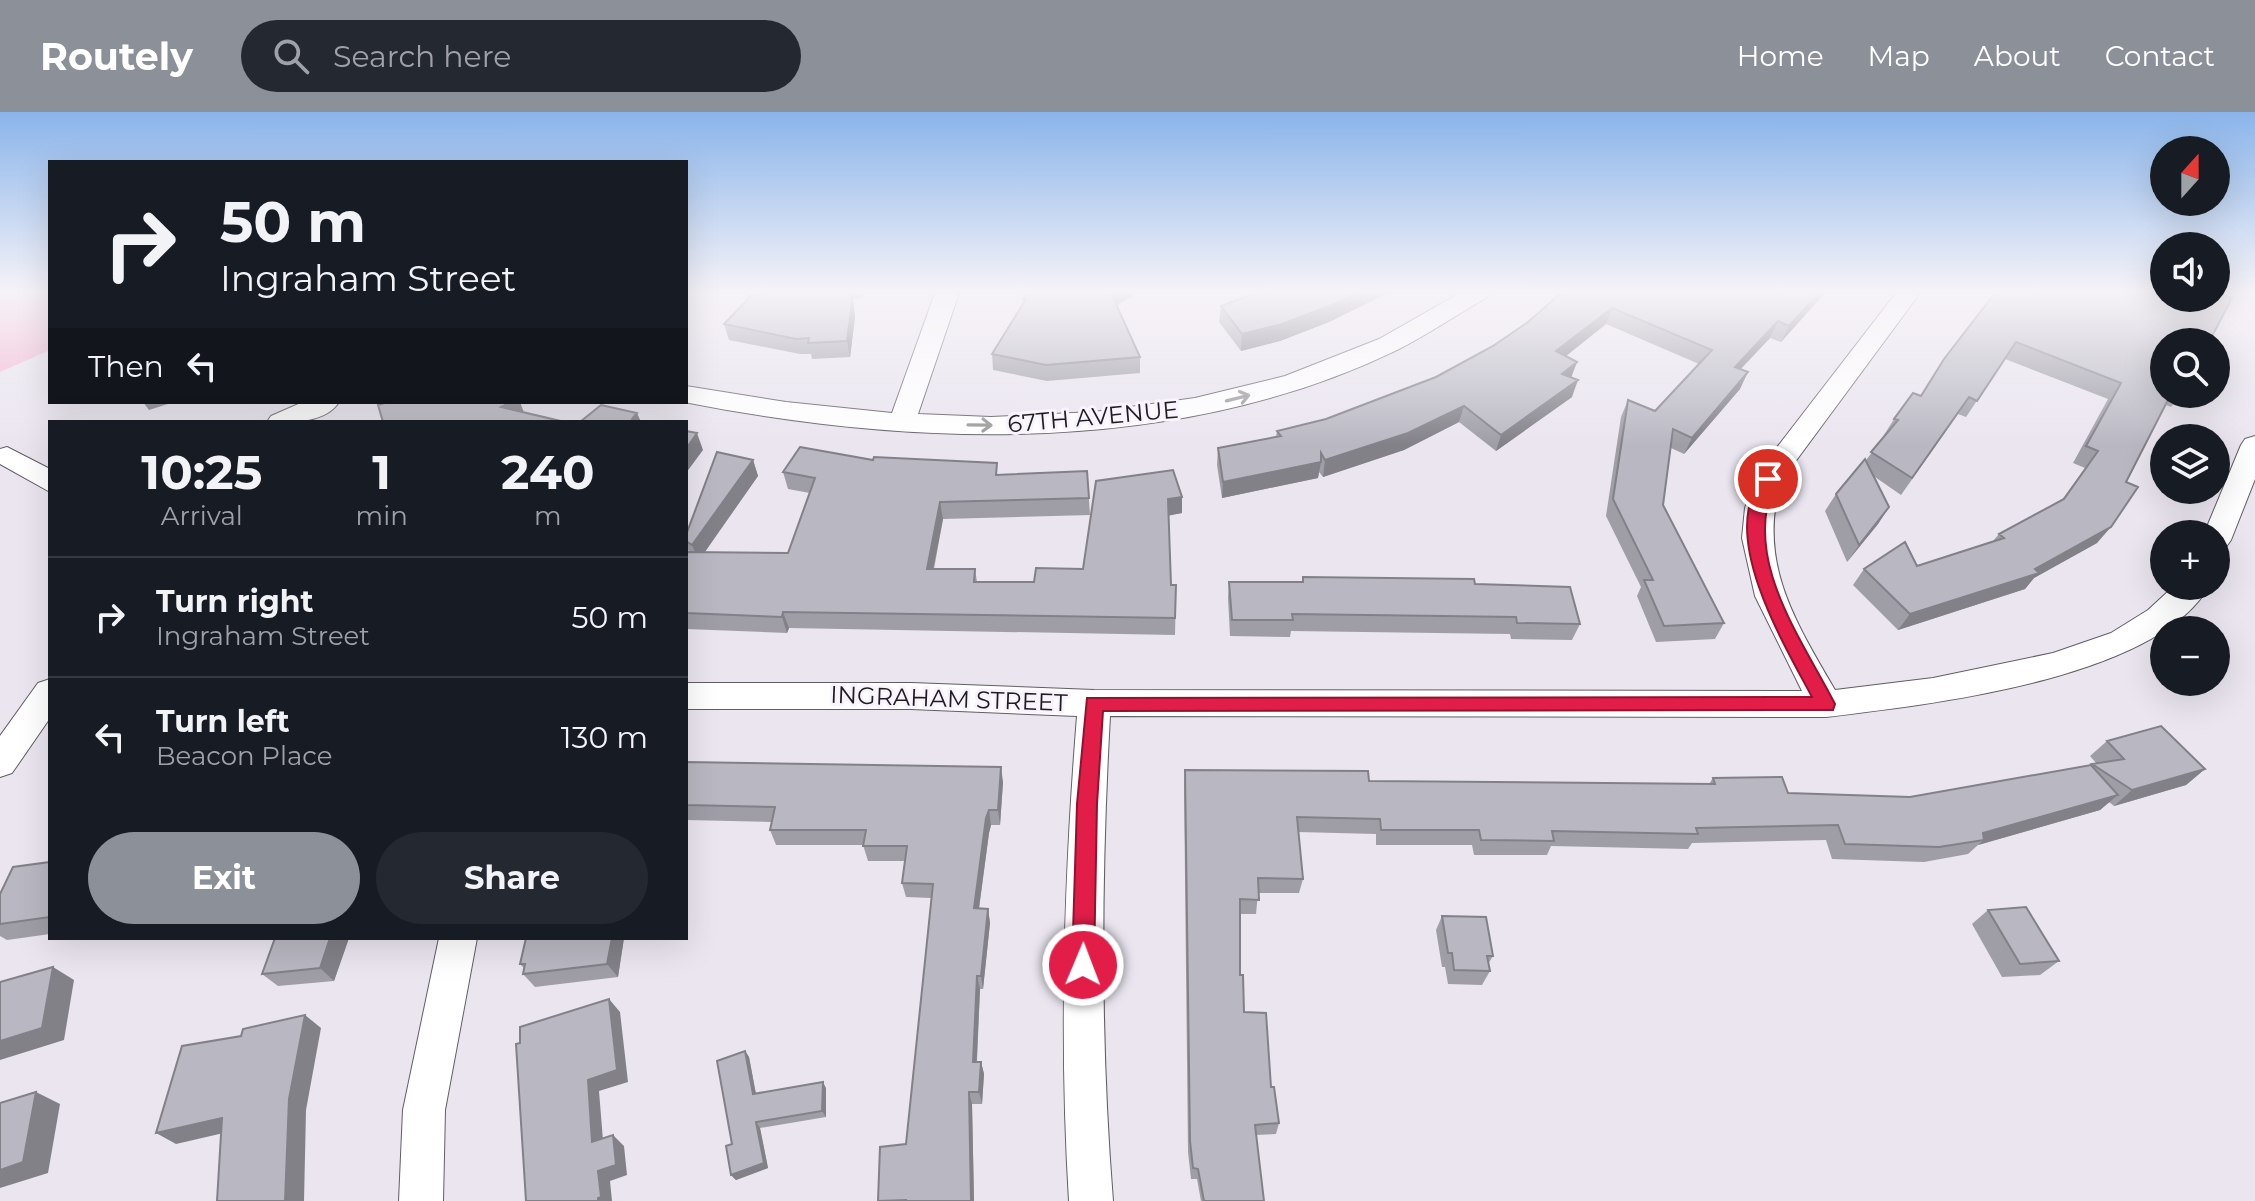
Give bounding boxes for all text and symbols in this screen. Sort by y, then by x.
search box [241,20,801,92]
text: Routely [40,33,193,80]
icon: search [269,34,313,78]
text: Search here [333,38,511,75]
text: Home [1737,39,1824,73]
text: Map [1868,39,1930,73]
text: About [1974,39,2061,73]
text: Contact [2105,39,2215,73]
north arrow [2150,136,2230,216]
map controls [2150,136,2230,696]
text: 50 m [220,188,366,256]
icon: right [88,192,192,296]
button: sound [2150,232,2230,312]
text: Ingraham Street [220,256,516,300]
button: search [2150,328,2230,408]
icon: left [180,344,224,388]
text: Then [88,348,164,385]
one-way arrow [1224,389,1250,404]
street label: 67TH AVENUE [1006,395,1180,438]
one-way arrow [966,418,993,433]
button: layers [2150,424,2230,504]
text: 10:25 [141,443,262,501]
text: 1 [372,443,391,501]
text: 240 [501,443,595,501]
pin [1734,445,1802,513]
icon: arrive [1746,457,1790,501]
text: Arrival [161,500,243,532]
text: min [356,500,408,532]
text: m [534,500,562,532]
button: + [2150,520,2230,600]
text: Turn right [156,583,313,620]
icon: right [88,595,132,639]
text: 50 m [571,599,648,636]
button: − [2150,616,2230,696]
text: Ingraham Street [156,620,370,652]
street label: INGRAHAM STREET [830,680,1068,717]
text: Turn left [156,703,289,740]
icon: left [88,715,132,759]
text: 130 m [561,719,648,756]
text: Beacon Place [156,740,332,772]
button: Exit [88,832,360,924]
button: Share [376,832,648,924]
position arrow [1041,923,1125,1007]

